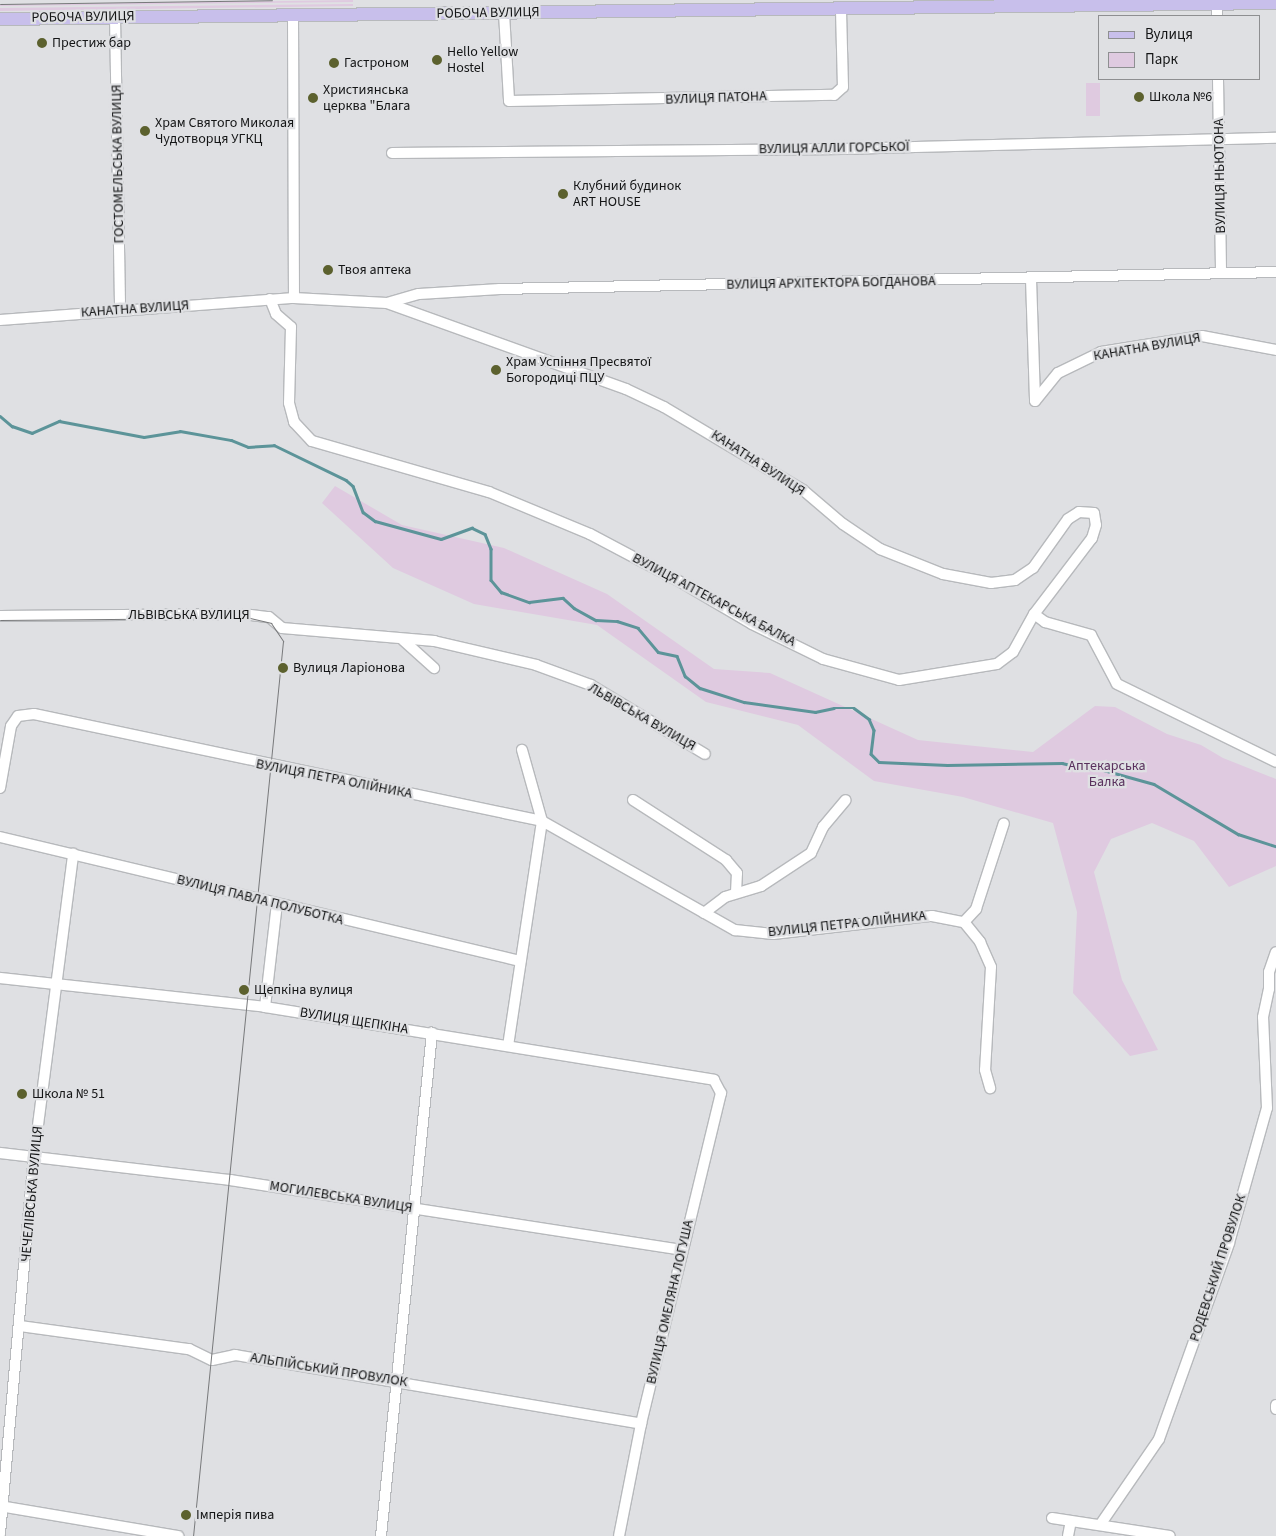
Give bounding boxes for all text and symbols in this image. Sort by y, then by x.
street label: РОБОЧА ВУЛИЦЯ [436,4,540,22]
street label: РОБОЧА ВУЛИЦЯ [31,8,135,26]
legend [1098,15,1261,80]
text: Вулиця [1145,24,1193,45]
place label: Престиж бар [52,35,131,51]
marker: Престиж бар [36,37,48,49]
place label: Hello Yellow Hostel [447,44,518,76]
text: Парк [1145,49,1178,70]
marker: Hello Yellow Hostel [431,54,443,66]
place label: Гастроном [344,55,409,71]
marker: Гастроном [328,57,340,69]
place label: Християнська церква "Блага [323,82,410,114]
street label: ГОСТОМЕЛЬСЬКА ВУЛИЦЯ [108,84,128,244]
street label: ВУЛИЦЯ ПАТОНА [665,88,767,108]
place label: Школа №6 [1149,89,1212,105]
marker: Школа №6 [1133,91,1145,103]
marker: Християнська церква "Блага [307,92,319,104]
place label: Храм Святого Миколая Чудотворця УГКЦ [155,115,294,148]
street label: ВУЛИЦЯ НЬЮТОНА [1211,118,1229,234]
marker: Храм Святого Миколая Чудотворця УГКЦ [139,125,151,137]
street label: ВУЛИЦЯ АЛЛИ ГОРСЬКОЇ [759,138,909,158]
place label: Клубний будинок ART HOUSE [573,178,681,210]
marker: Клубний будинок ART HOUSE [557,188,569,200]
place label: Твоя аптека [338,262,411,278]
marker: Твоя аптека [322,264,334,276]
street label: ВУЛИЦЯ АРХІТЕКТОРА БОГДАНОВА [726,273,936,293]
street label: КАНАТНА ВУЛИЦЯ [80,297,190,321]
street label: КАНАТНА ВУЛИЦЯ [1092,329,1202,365]
place label: Храм Успіння Пресвятої Богородиці ПЦУ [506,354,651,387]
marker: Храм Успіння Пресвятої Богородиці ПЦУ [490,364,502,376]
street label: КАНАТНА ВУЛИЦЯ [708,426,808,500]
street label: ВУЛИЦЯ АПТЕКАРСЬКА БАЛКА [629,550,799,650]
street label: ЛЬВІВСЬКА ВУЛИЦЯ [128,607,250,623]
place label: Вулиця Ларіонова [293,660,405,676]
marker: Вулиця Ларіонова [277,662,289,674]
street label: ЛЬВІВСЬКА ВУЛИЦЯ [585,679,699,755]
street label: ВУЛИЦЯ ПЕТРА ОЛІЙНИКА [254,756,414,802]
park label: Аптекарська Балка [1068,758,1146,790]
street label: ВУЛИЦЯ ПАВЛА ПОЛУБОТКА [175,871,345,929]
street label: ВУЛИЦЯ ПЕТРА ОЛІЙНИКА [767,907,927,941]
place label: Щепкіна вулиця [254,982,353,998]
marker: Щепкіна вулиця [238,984,250,996]
street label: ВУЛИЦЯ ЩЕПКІНА [299,1004,409,1038]
place label: Школа № 51 [32,1086,105,1102]
marker: Школа № 51 [16,1088,28,1100]
street label: ЧЕЧЕЛІВСЬКА ВУЛИЦЯ [18,1125,46,1263]
street label: МОГИЛЕВСЬКА ВУЛИЦЯ [268,1177,414,1217]
street label: РОДЕВСЬКИЙ ПРОВУЛОК [1186,1192,1250,1344]
street label: ВУЛИЦЯ ОМЕЛЯНА ЛОГУША [643,1218,697,1386]
street label: АЛЬПІЙСЬКИЙ ПРОВУЛОК [249,1349,409,1391]
place label: Імперія пива [196,1507,274,1523]
marker: Імперія пива [180,1509,192,1521]

